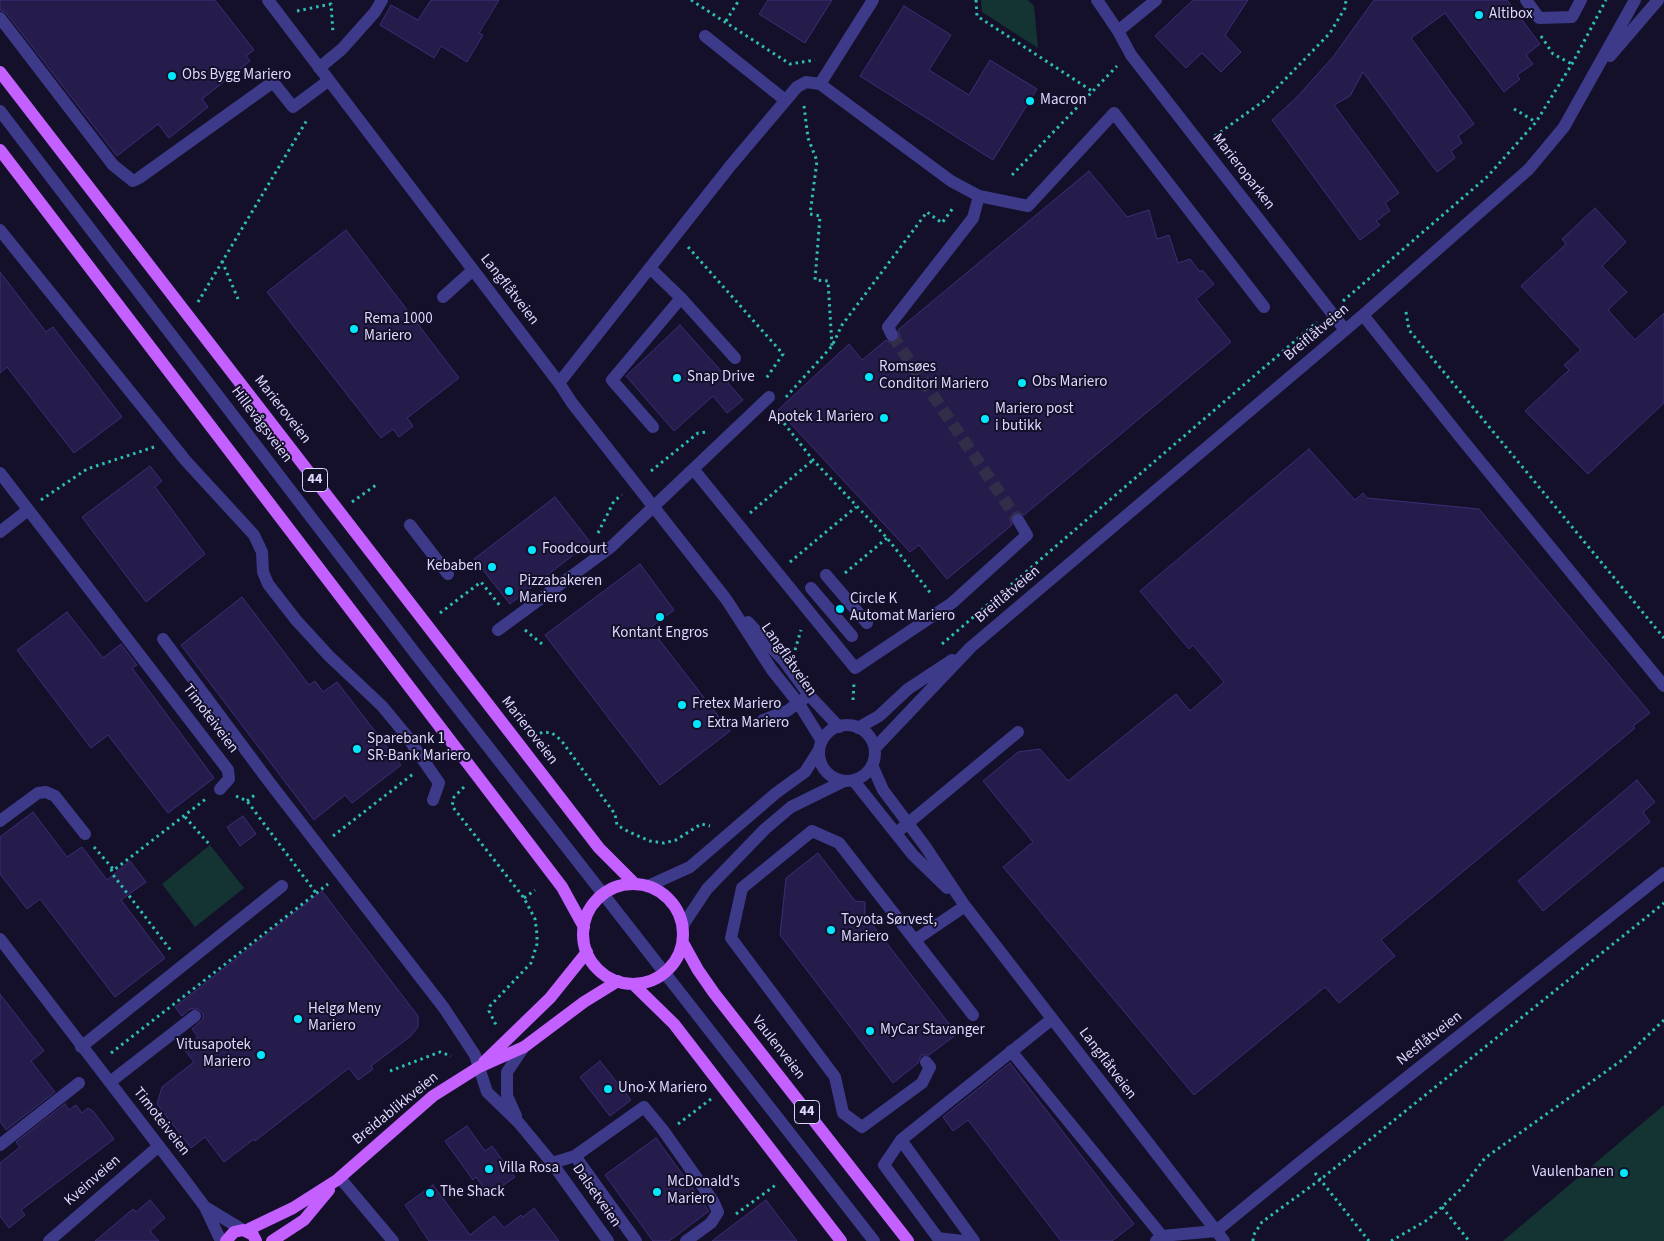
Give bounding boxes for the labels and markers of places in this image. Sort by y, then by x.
place label: Altibox [1489,6,1533,24]
marker: Altibox [1473,9,1485,21]
place label: Obs Bygg Mariero [182,67,291,85]
marker: Obs Bygg Mariero [166,70,178,82]
place label: Macron [1040,92,1087,110]
marker: Macron [1024,95,1036,107]
place label: Rema 1000 Mariero [364,311,433,346]
marker: Rema 1000 Mariero [348,323,360,335]
place label: Romsøes Conditori Mariero [879,359,989,394]
place label: Snap Drive [687,369,755,387]
marker: Romsøes Conditori Mariero [863,371,875,383]
marker: Snap Drive [671,372,683,384]
place label: Obs Mariero [1032,374,1107,392]
marker: Obs Mariero [1016,377,1028,389]
place label: Mariero post i butikk [995,401,1073,436]
place label: Apotek 1 Mariero [768,409,874,427]
marker: Apotek 1 Mariero [878,412,890,424]
marker: Mariero post i butikk [979,413,991,425]
place label: Foodcourt [542,541,607,559]
marker: Foodcourt [526,544,538,556]
place label: Kebaben [426,558,482,576]
marker: Kebaben [486,561,498,573]
place label: Pizzabakeren Mariero [519,573,602,608]
marker: Pizzabakeren Mariero [503,585,515,597]
place label: Circle K Automat Mariero [850,591,955,626]
marker: Circle K Automat Mariero [834,603,846,615]
marker: Kontant Engros [654,611,666,623]
place label: Kontant Engros [612,625,708,643]
place label: Fretex Mariero [692,696,781,714]
marker: Fretex Mariero [676,699,688,711]
place label: Extra Mariero [707,715,789,733]
marker: Extra Mariero [691,718,703,730]
place label: Sparebank 1 SR-Bank Mariero [367,731,471,766]
marker: Sparebank 1 SR-Bank Mariero [351,743,363,755]
place label: Toyota Sørvest, Mariero [841,912,937,947]
marker: Toyota Sørvest, Mariero [825,924,837,936]
place label: Helgø Meny Mariero [308,1001,381,1036]
marker: Helgø Meny Mariero [292,1013,304,1025]
place label: MyCar Stavanger [880,1022,985,1040]
marker: MyCar Stavanger [864,1025,876,1037]
place label: Vitusapotek Mariero [177,1037,251,1072]
marker: Vitusapotek Mariero [255,1049,267,1061]
place label: Uno-X Mariero [618,1080,707,1098]
marker: Uno-X Mariero [602,1083,614,1095]
place label: Villa Rosa [499,1160,559,1178]
marker: Villa Rosa [483,1163,495,1175]
place label: Vaulenbanen [1532,1164,1614,1182]
marker: Vaulenbanen [1618,1167,1630,1179]
place label: McDonald's Mariero [667,1174,740,1209]
place label: The Shack [440,1184,505,1202]
marker: McDonald's Mariero [651,1186,663,1198]
marker: The Shack [424,1187,436,1199]

